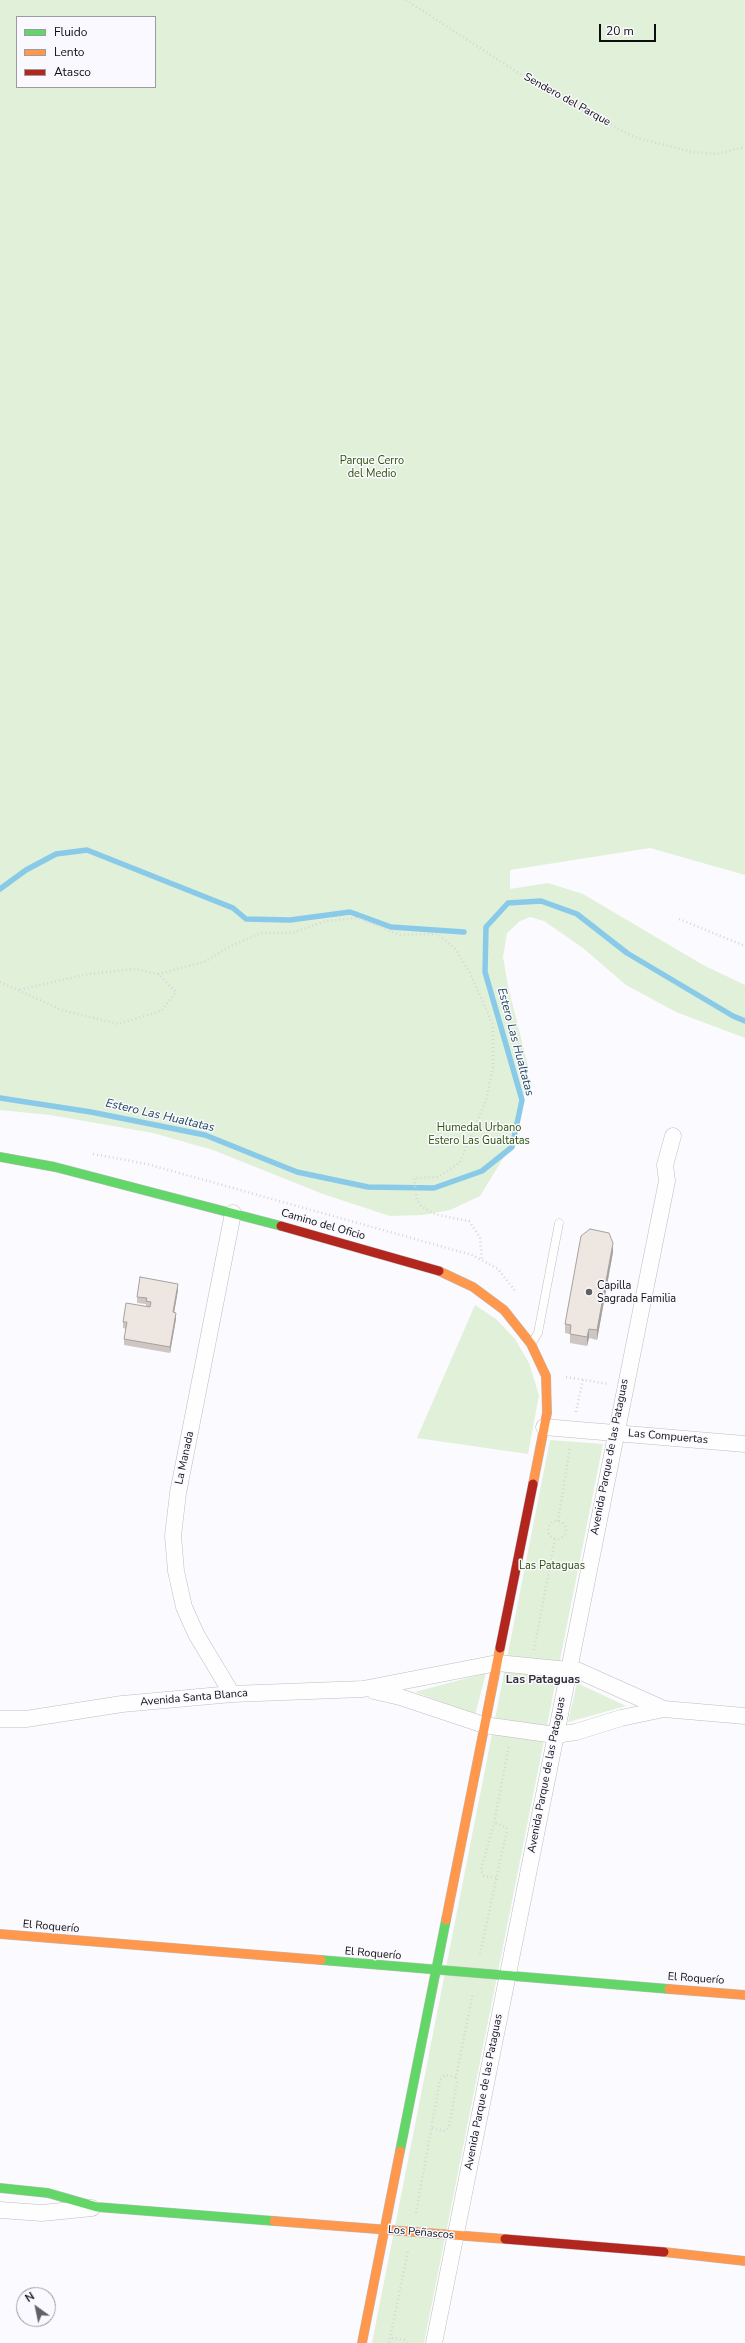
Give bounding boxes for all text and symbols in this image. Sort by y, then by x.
legend [16,16,156,88]
scale bar [601,16,658,42]
text: 20 m [606,23,634,39]
text: Fluido [54,24,87,40]
text: Lento [54,44,84,60]
text: Atasco [54,64,91,80]
street label: Sendero del Parque [521,71,613,129]
park label: Parque Cerro del Medio [340,454,404,480]
water label: Estero Las Hualtatas [494,986,536,1098]
water label: Estero Las Hualtatas [104,1096,216,1136]
park label: Humedal Urbano Estero Las Gualtatas [428,1121,530,1147]
street label: Camino del Oficio [279,1207,367,1243]
place label: Capilla Sagrada Familia [597,1279,676,1305]
marker: Capilla Sagrada Familia [584,1287,594,1297]
street label: Avenida Parque de las Pataguas [588,1378,632,1536]
street label: Las Compuertas [628,1427,708,1447]
street label: La Manada [173,1430,197,1486]
park label: Las Pataguas [519,1559,585,1573]
district label: Las Pataguas [506,1673,580,1687]
street label: Avenida Santa Blanca [140,1687,248,1709]
street label: Avenida Parque de las Pataguas [525,1696,569,1854]
street label: El Roquerío [22,1918,80,1936]
street label: El Roquerío [344,1945,402,1963]
street label: El Roquerío [667,1970,725,1988]
street label: Avenida Parque de las Pataguas [462,2013,506,2171]
street label: Los Peñascos [387,2224,455,2242]
north arrow [16,2287,56,2327]
text: N [22,2289,37,2306]

